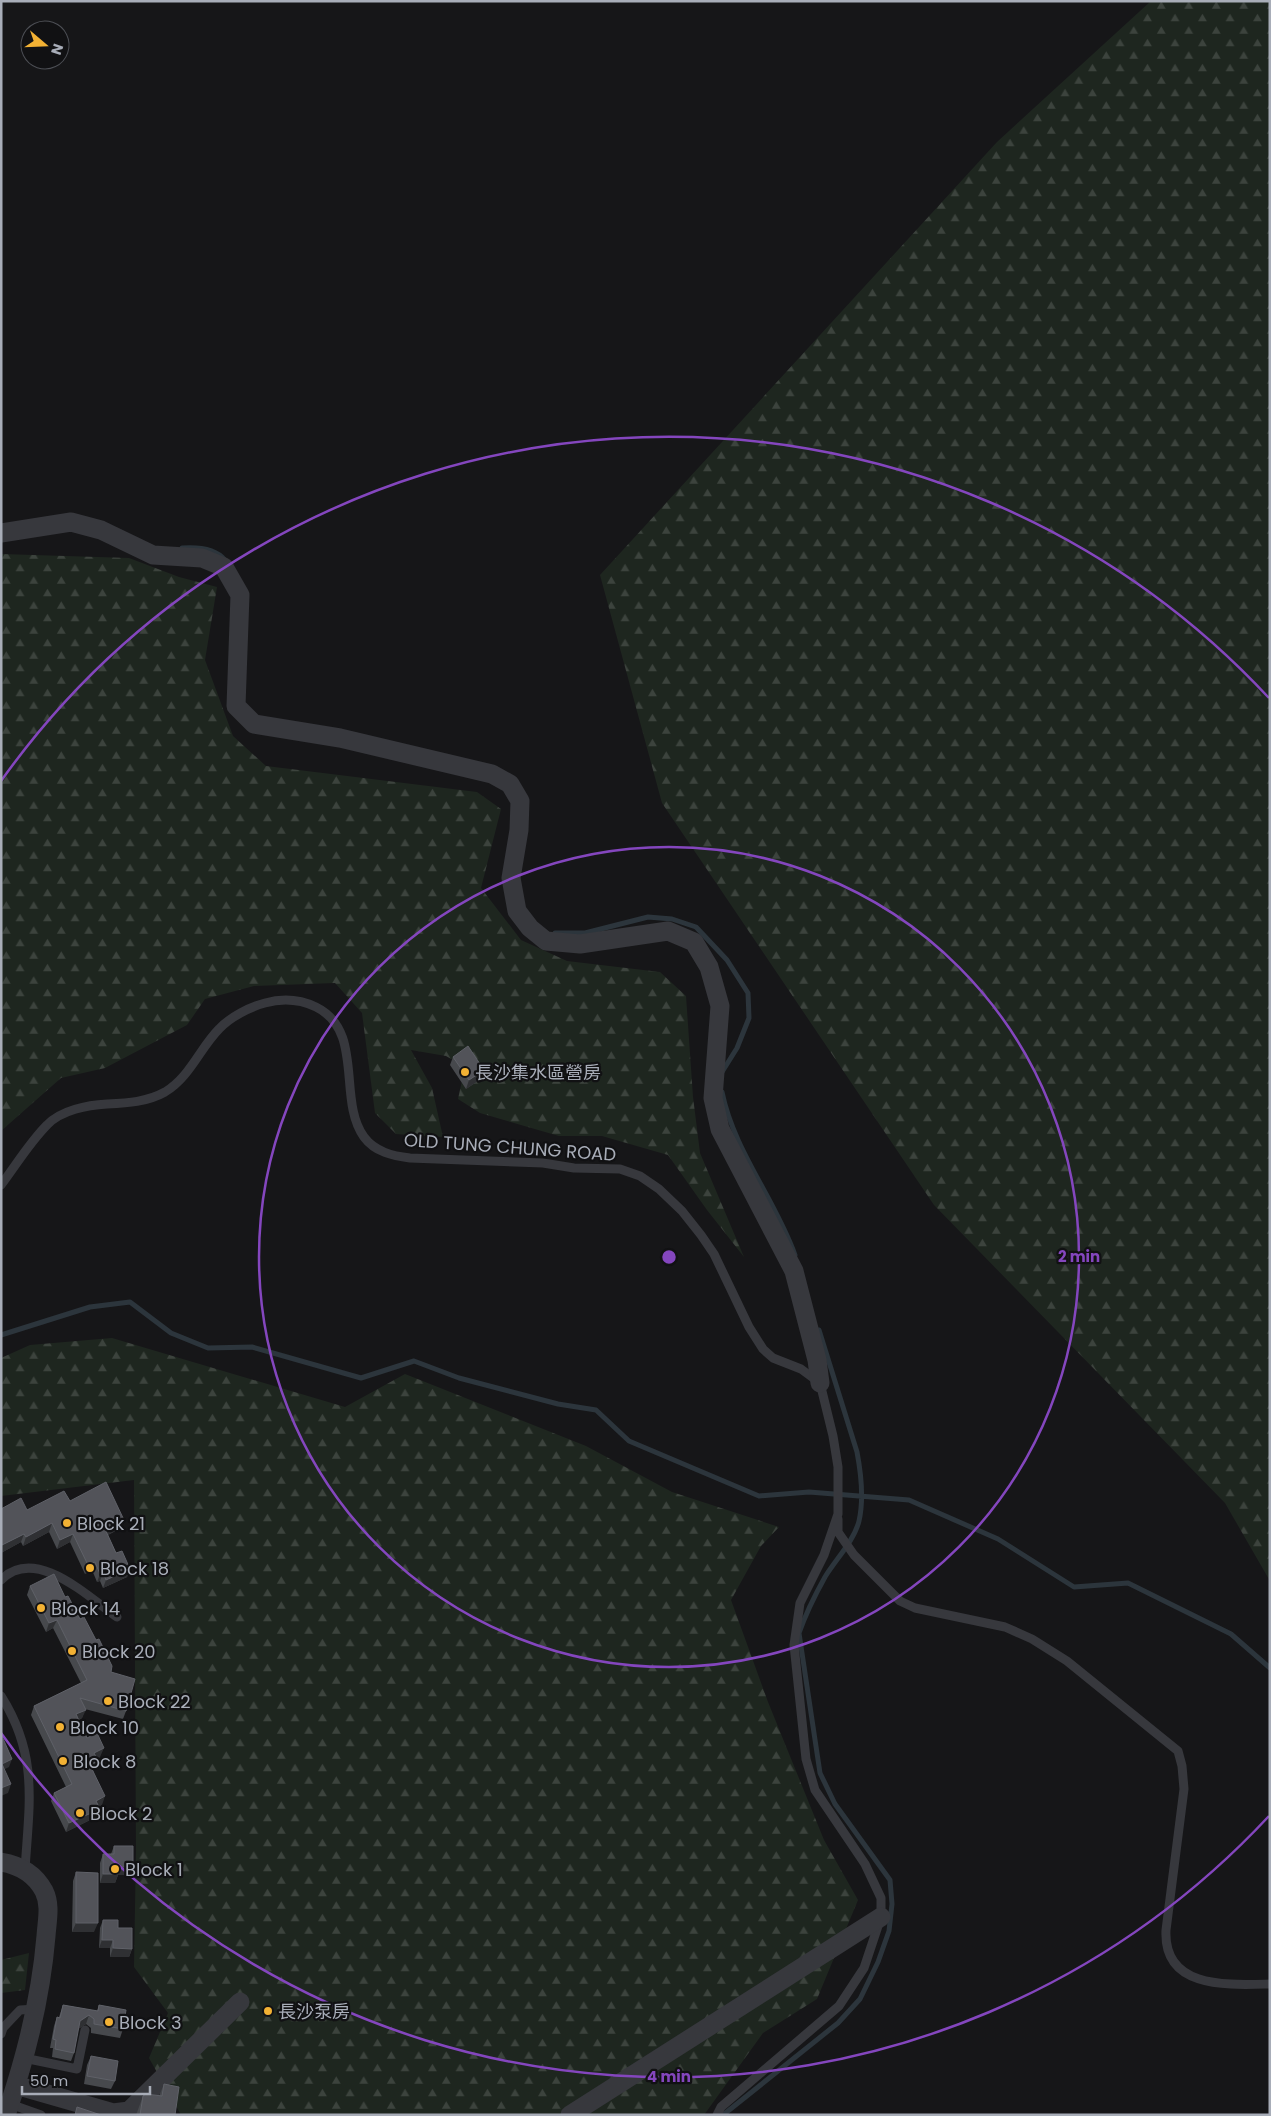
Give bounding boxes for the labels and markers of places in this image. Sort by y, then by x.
place label: 長沙集水區營房 [475,1060,601,1085]
marker: 長沙集水區營房 [459,1066,471,1078]
centre of rings [660,1248,678,1266]
place label: Block 21 [77,1511,145,1536]
marker: Block 21 [61,1517,73,1529]
place label: Block 18 [100,1556,169,1581]
marker: Block 18 [84,1562,96,1574]
place label: Block 14 [51,1596,120,1621]
marker: Block 14 [35,1602,47,1614]
place label: Block 20 [82,1639,156,1664]
marker: Block 20 [66,1645,78,1657]
place label: Block 22 [118,1689,191,1714]
marker: Block 22 [102,1695,114,1707]
place label: Block 10 [70,1715,139,1740]
marker: Block 10 [54,1721,66,1733]
place label: Block 8 [73,1749,136,1774]
marker: Block 8 [57,1755,69,1767]
place label: Block 2 [90,1801,152,1826]
marker: Block 2 [74,1807,86,1819]
place label: Block 1 [125,1857,183,1882]
marker: Block 1 [109,1863,121,1875]
place label: 長沙泵房 [278,1999,350,2024]
marker: 長沙泵房 [262,2005,274,2017]
place label: Block 3 [119,2010,182,2035]
marker: Block 3 [103,2016,115,2028]

